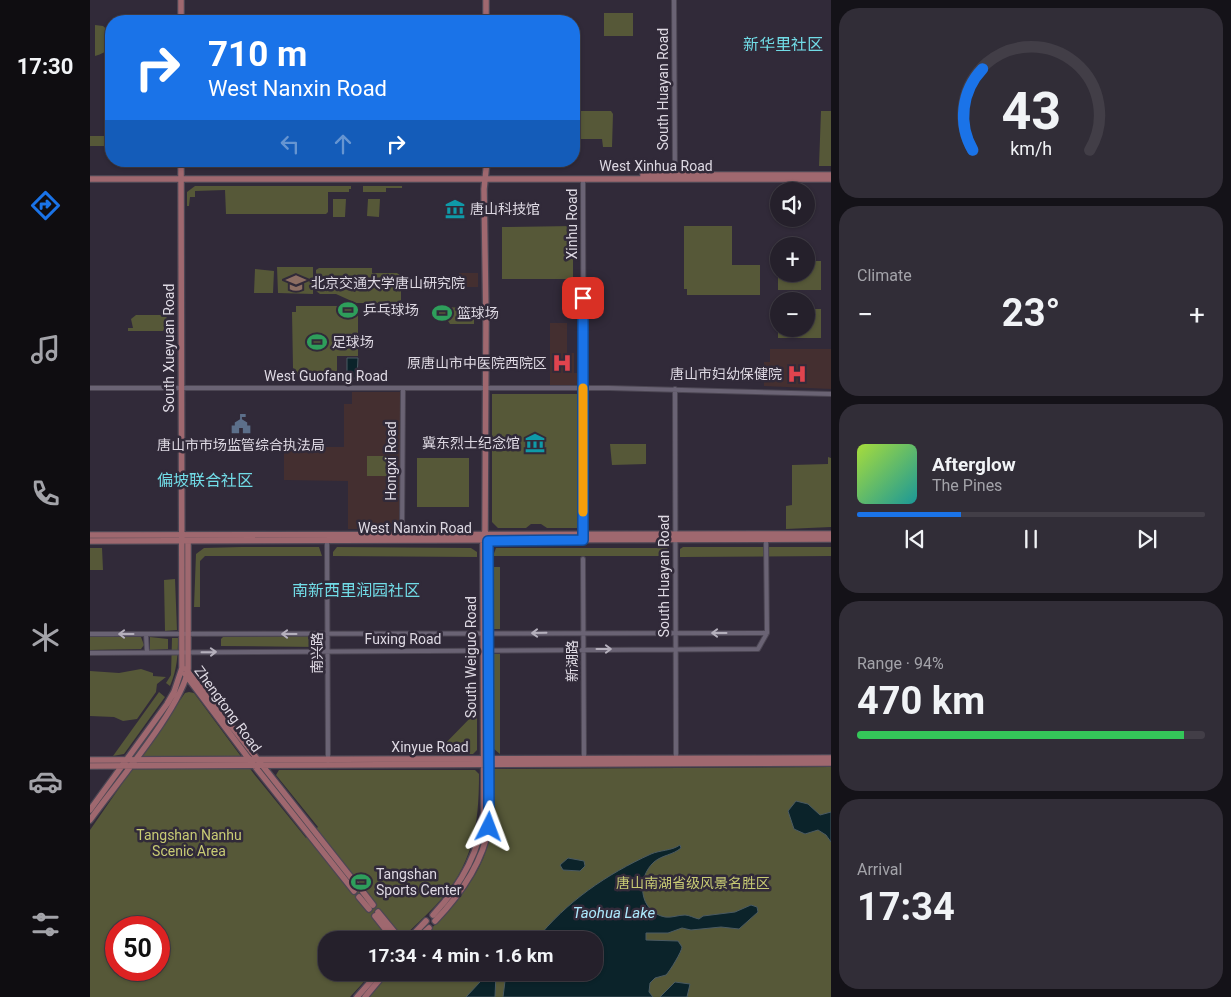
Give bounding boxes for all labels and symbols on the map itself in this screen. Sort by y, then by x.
street label: South Huayan Road [655,28,671,150]
district label: 新华里社区 [743,35,823,54]
street label: West Xinhua Road [599,158,713,174]
street label: Xinhu Road [564,189,580,259]
museum icon: 唐山科技馆 [444,198,466,220]
place label: 唐山科技馆 [470,201,540,217]
school or university icon: 北京交通大学唐山研究院 [285,272,307,294]
place label: 北京交通大学唐山研究院 [311,275,465,291]
pin [562,277,604,319]
street label: South Xueyuan Road [161,284,177,412]
sports icon: 乒乓球场 [337,299,359,321]
place label: 乒乓球场 [363,302,419,318]
sports icon: 篮球场 [431,302,453,324]
place label: 篮球场 [457,305,499,321]
sports icon: 足球场 [306,331,328,353]
place label: 足球场 [332,334,374,350]
hospital icon: 原唐山市中医院西院区 [551,352,573,374]
place label: 原唐山市中医院西院区 [407,355,547,371]
hospital icon: 唐山市妇幼保健院 [786,363,808,385]
place label: 唐山市妇幼保健院 [670,366,782,382]
street label: West Guofang Road [264,368,388,384]
public building icon: 唐山市市场监管综合执法局 [230,413,252,435]
street label: Hongxi Road [383,421,399,501]
museum icon: 冀东烈士纪念馆 [524,432,546,454]
place label: 冀东烈士纪念馆 [422,435,520,451]
place label: 唐山市市场监管综合执法局 [157,437,325,453]
district label: 偏坡联合社区 [157,471,253,490]
street label: South Huayan Road [656,515,672,637]
street label: West Nanxin Road [358,520,472,536]
district label: 南新西里润园社区 [292,581,420,600]
street label: South Weiguo Road [463,596,479,718]
one-way arrow [711,628,727,638]
one-way arrow [118,629,134,639]
one-way arrow [281,629,297,639]
one-way arrow [531,629,547,638]
street label: Fuxing Road [365,631,441,647]
street label: 南兴路 [309,632,325,674]
street label: 新湖路 [564,640,580,682]
one-way arrow [596,644,612,654]
one-way arrow [200,647,216,657]
street label: Zhengtong Road [191,663,265,755]
street label: Xinyue Road [391,739,469,755]
position arrow [462,800,514,852]
park label: Tangshan Nanhu Scenic Area [136,827,242,859]
place label: Tangshan Sports Center [376,866,462,898]
sports icon: Tangshan Sports Center [350,871,372,893]
park label: 唐山南湖省级风景名胜区 [616,875,770,891]
water label: Taohua Lake [573,904,655,922]
speed limit sign: 50 [105,916,170,981]

